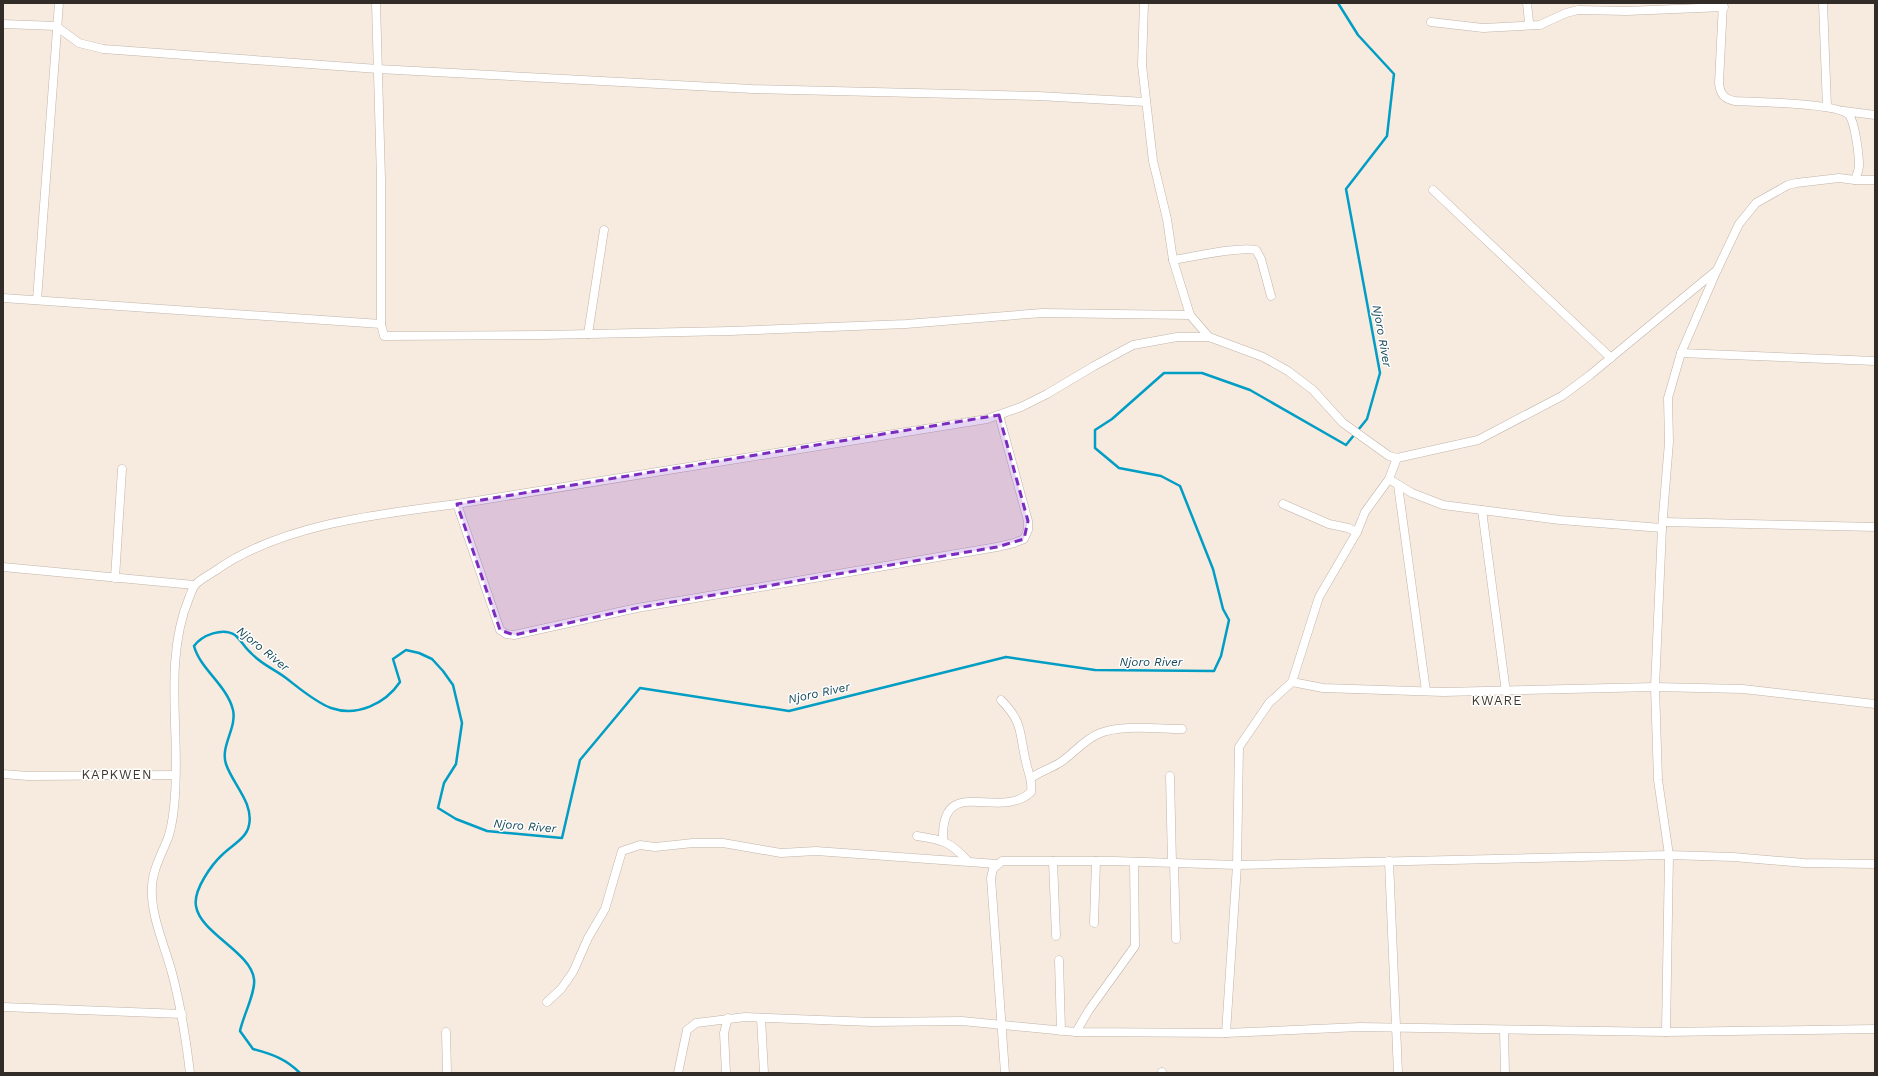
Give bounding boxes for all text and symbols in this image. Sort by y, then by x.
water label: Njoro River [1370,304,1395,369]
water label: Njoro River [234,624,293,675]
water label: Njoro River [1120,655,1184,669]
water label: Njoro River [787,679,853,706]
district label: KWARE [1471,693,1523,708]
district label: KAPKWEN [82,767,152,782]
water label: Njoro River [493,816,558,836]

